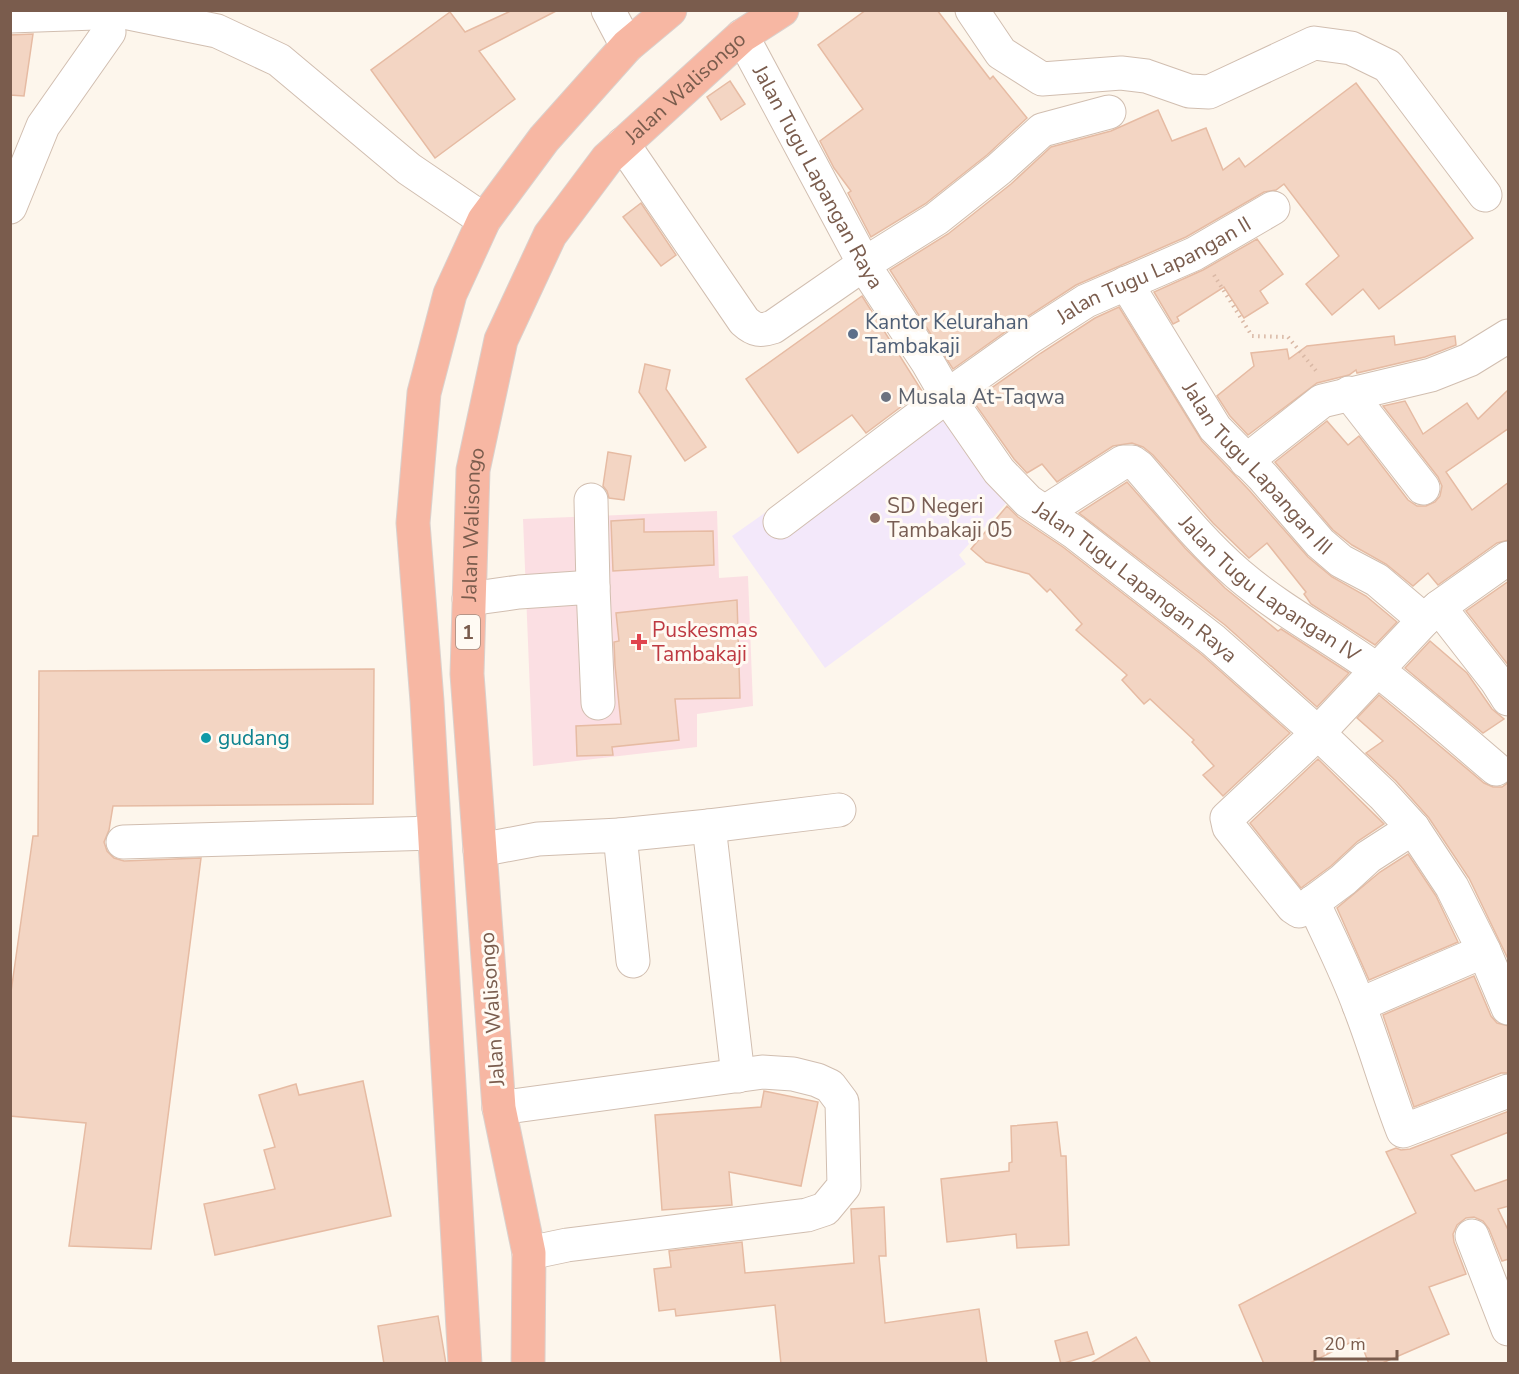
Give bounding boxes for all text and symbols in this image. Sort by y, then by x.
street label: Jalan Walisongo [618,25,752,151]
street label: Jalan Tugu Lapangan Raya [746,59,890,294]
street label: Jalan Tugu Lapangan II [1050,210,1256,331]
place label: Kantor Kelurahan Tambakaji [865,308,1029,360]
marker: Kantor Kelurahan Tambakaji [846,327,860,341]
street label: Jalan Tugu Lapangan III [1175,375,1338,561]
place label: Musala At-Taqwa [898,383,1065,411]
marker: Musala At-Taqwa [879,390,893,404]
street label: Jalan Walisongo [455,445,492,603]
place label: SD Negeri Tambakaji 05 [887,492,1012,544]
street label: Jalan Tugu Lapangan Raya [1027,494,1243,669]
street label: Jalan Tugu Lapangan IV [1172,509,1366,668]
marker: SD Negeri Tambakaji 05 [868,511,882,525]
road number: 1 [456,615,480,649]
place label: Puskesmas Tambakaji [652,616,758,668]
marker: Puskesmas Tambakaji [630,633,648,651]
place label: gudang [218,724,290,752]
marker: gudang [199,731,213,745]
street label: Jalan Walisongo [473,931,511,1088]
scale bar [1315,1323,1398,1361]
text: 20 m [1324,1332,1366,1356]

